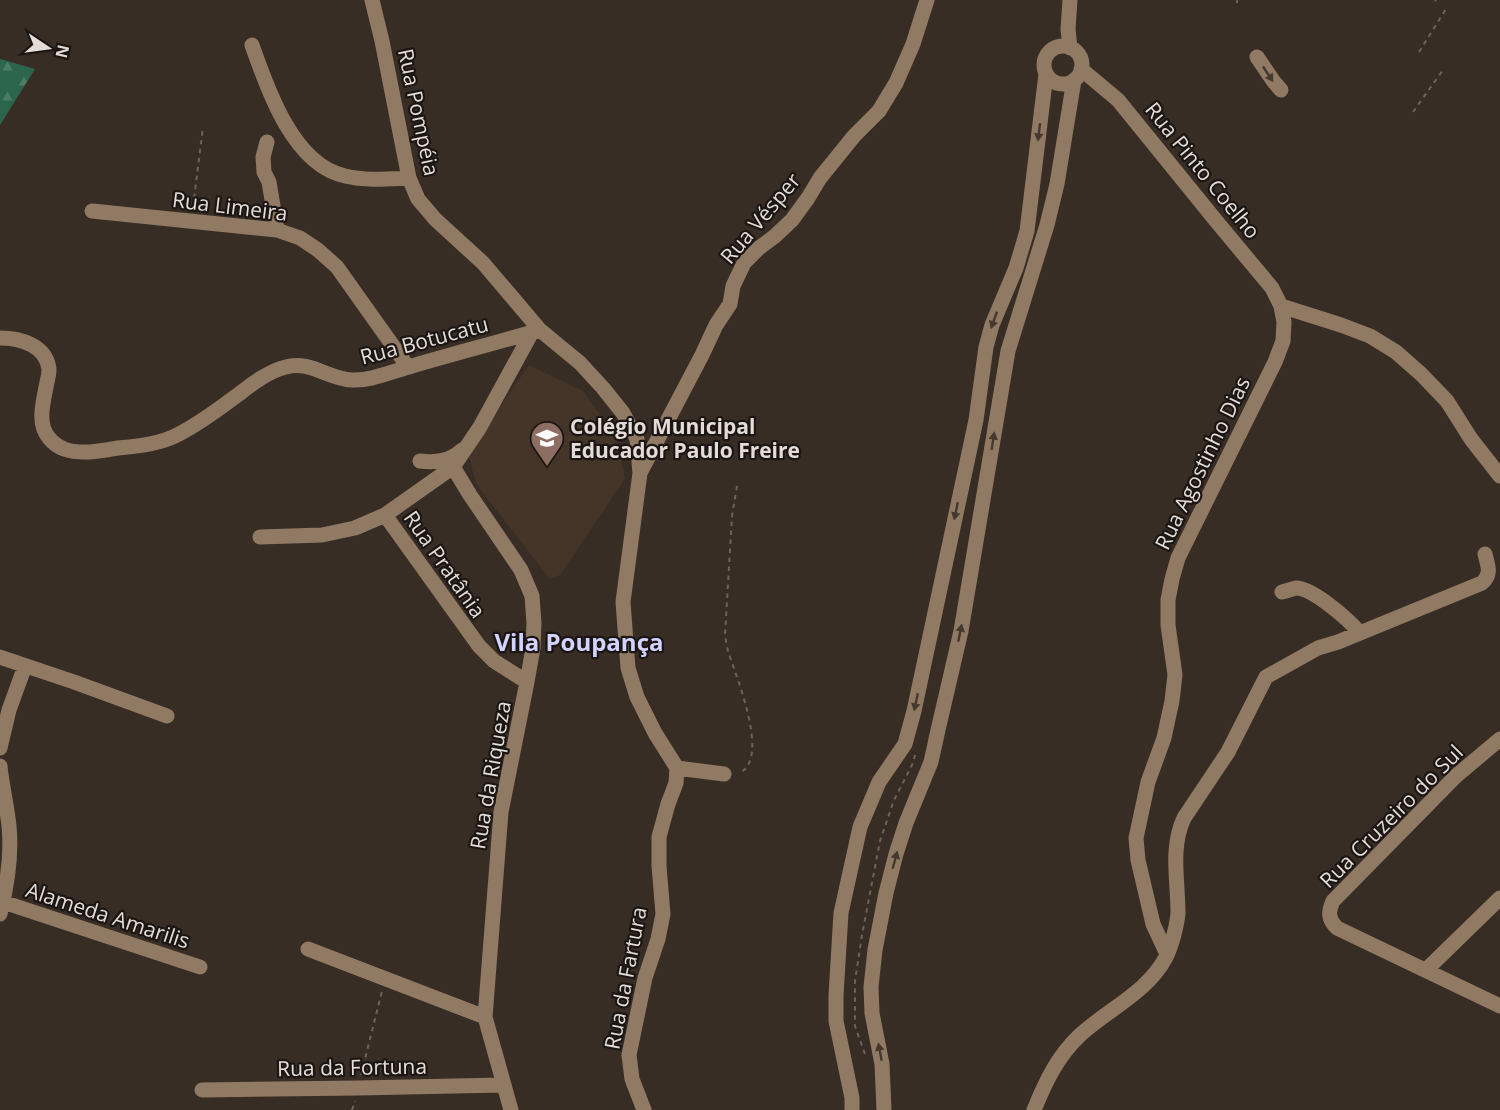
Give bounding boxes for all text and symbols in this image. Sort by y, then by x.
north arrow [18,18,78,78]
text: N [50,43,75,60]
street label: Rua Pompéia [392,46,446,178]
one-way arrow [1262,66,1274,82]
street label: Rua Pinto Coelho [1139,96,1267,244]
one-way arrow [1034,122,1043,141]
street label: Rua Vésper [714,166,807,269]
street label: Rua Limeira [171,185,289,227]
street label: Rua Botucatu [357,309,491,371]
one-way arrow [989,311,998,329]
street label: Rua Agostinho Dias [1148,372,1256,554]
place label: Colégio Municipal Educador Paulo Freire [570,412,800,464]
school or university icon: Colégio Municipal Educador Paulo Freire [529,420,565,467]
one-way arrow [989,431,998,450]
one-way arrow [951,502,960,521]
street label: Rua Pratânia [398,505,492,623]
one-way arrow [956,623,965,642]
district label: Vila Poupança [495,625,663,658]
one-way arrow [911,692,920,711]
street label: Rua da Riqueza [463,699,517,851]
street label: Rua Cruzeiro do Sul [1313,738,1469,894]
one-way arrow [891,851,900,869]
street label: Alameda Amarilis [23,875,193,955]
street label: Rua da Fartura [597,904,653,1052]
one-way arrow [875,1042,884,1061]
street label: Rua da Fortuna [277,1052,427,1082]

